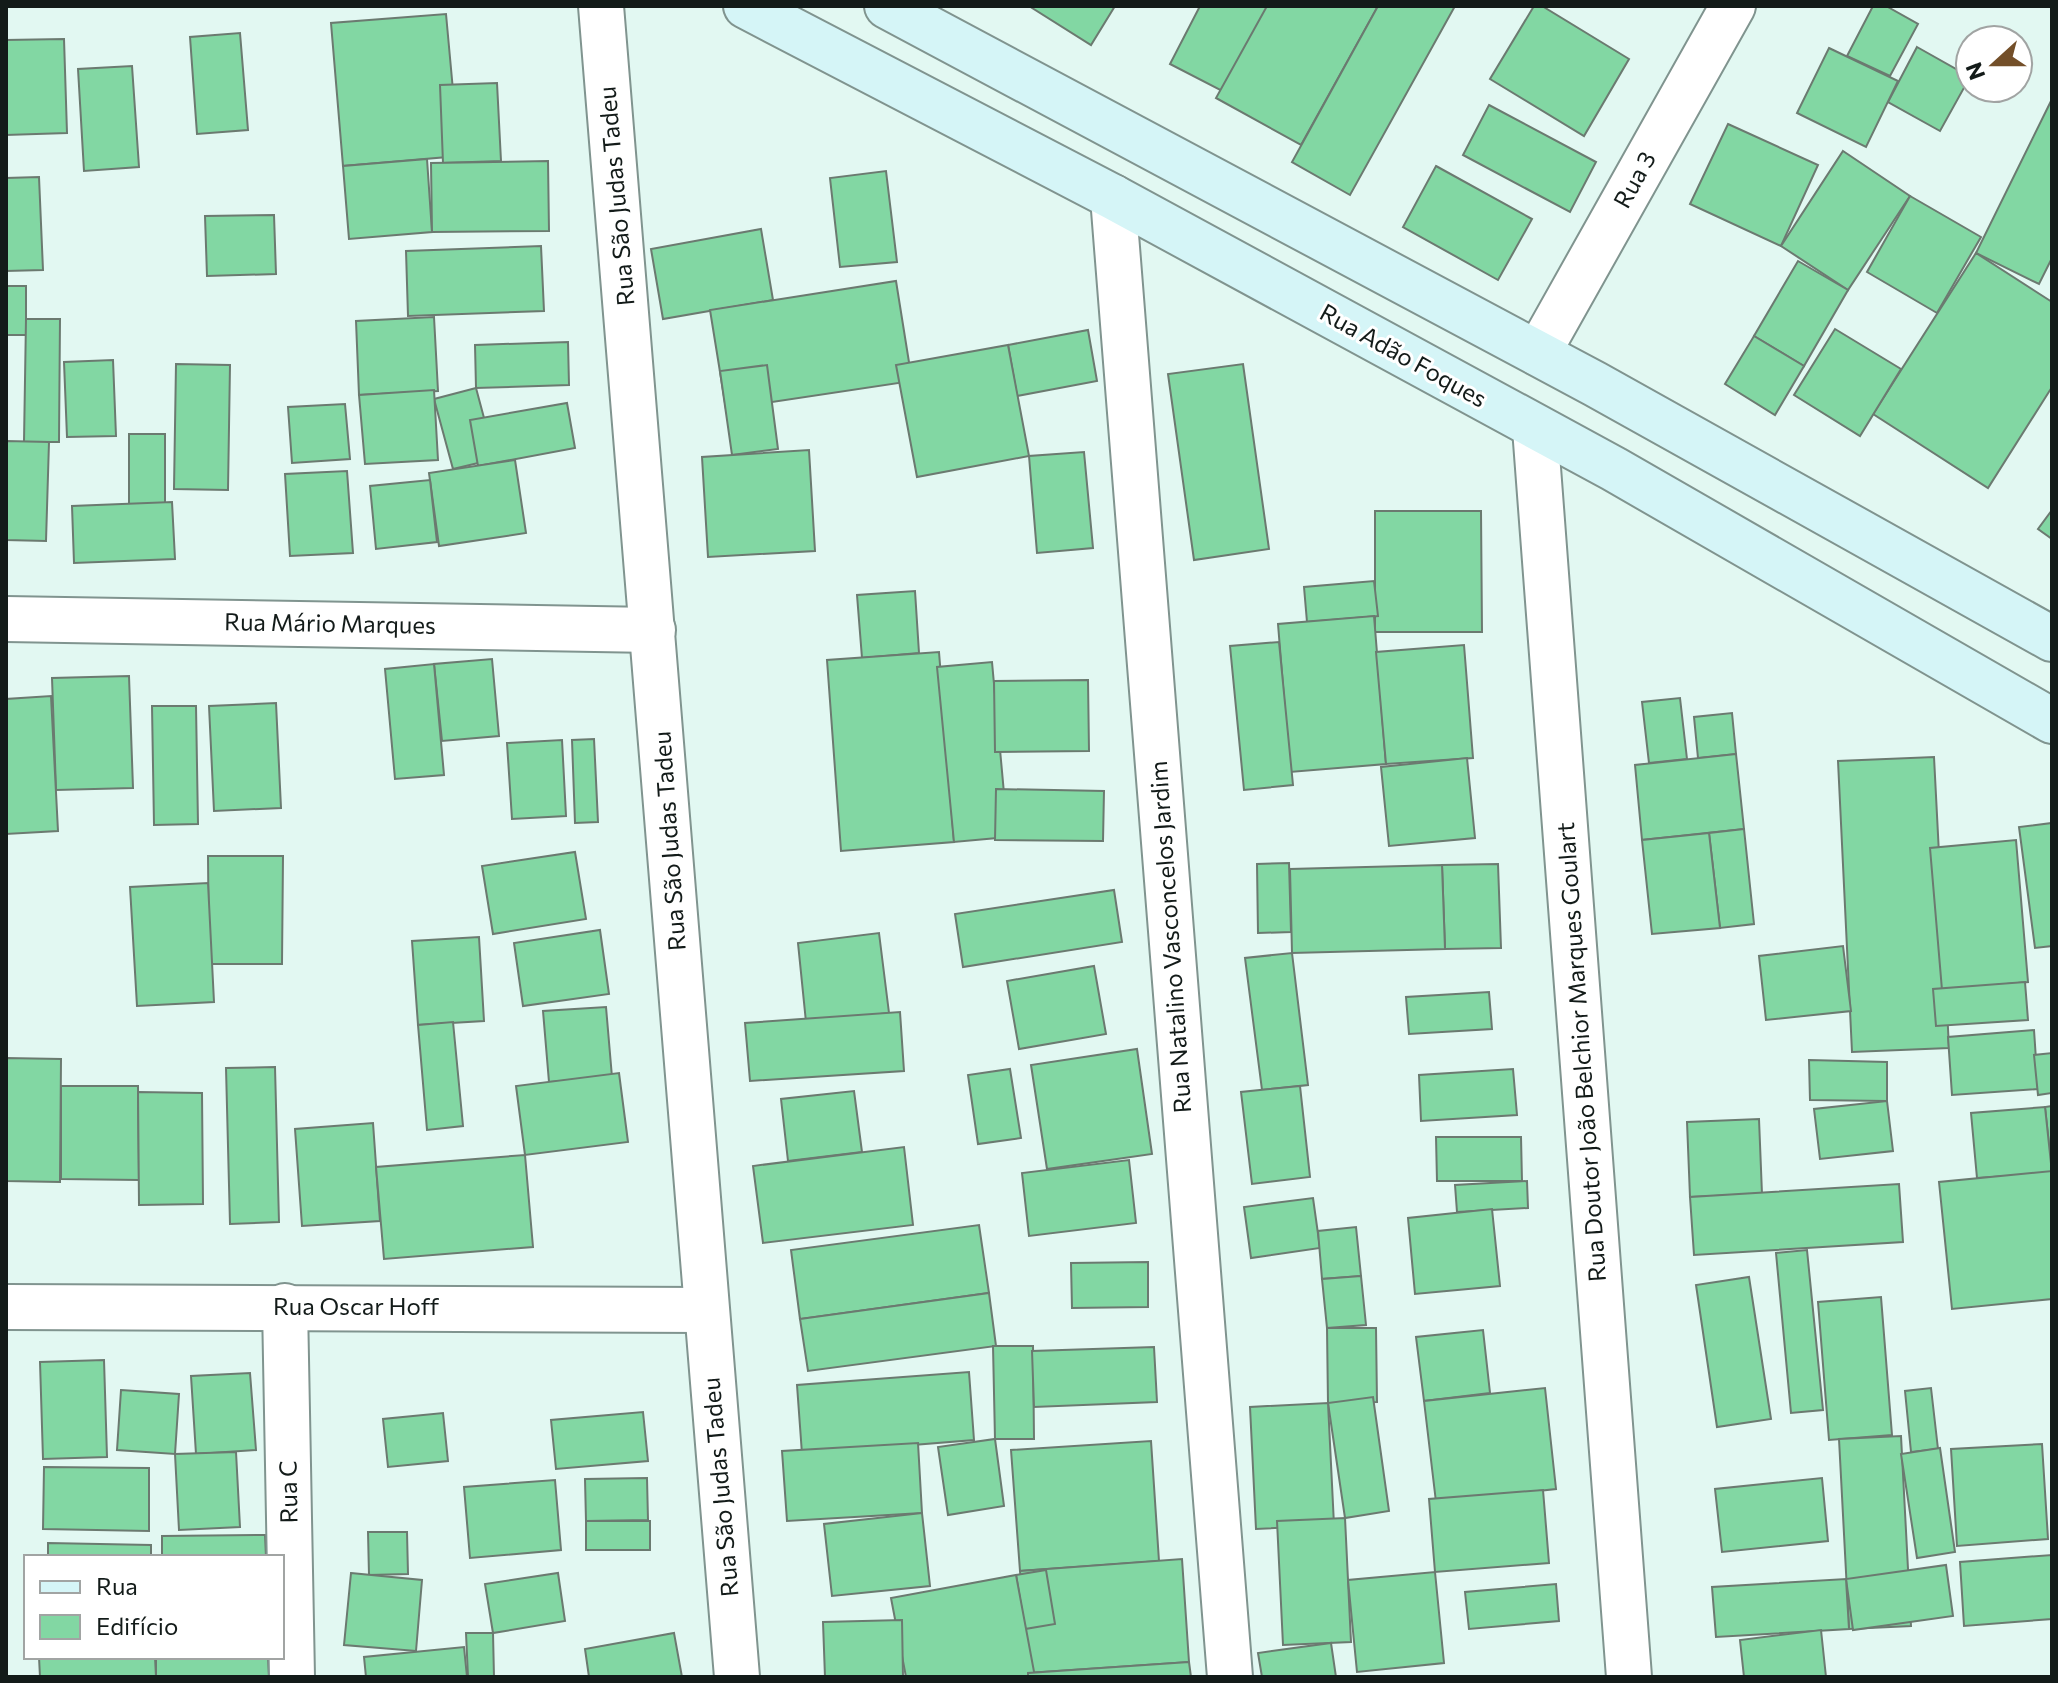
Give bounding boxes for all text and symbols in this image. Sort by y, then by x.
north arrow [1954,24,2034,104]
text: N [1959,59,1990,84]
street label: Rua São Judas Tadeu [591,85,640,307]
street label: Rua 3 [1606,146,1661,213]
street label: Rua Adão Foques [1315,297,1492,413]
street label: Rua Mário Marques [224,606,436,639]
street label: Rua São Judas Tadeu [646,730,691,952]
street label: Rua Natalino Vasconcelos Jardim [1143,760,1196,1114]
street label: Rua Doutor João Belchior Marques Goulart [1550,821,1611,1283]
street label: Rua Oscar Hoff [273,1291,440,1320]
street label: Rua São Judas Tadeu [695,1376,744,1598]
street label: Rua C [272,1460,303,1524]
legend [24,1555,284,1659]
text: Rua [96,1571,138,1600]
text: Edifício [96,1611,178,1640]

